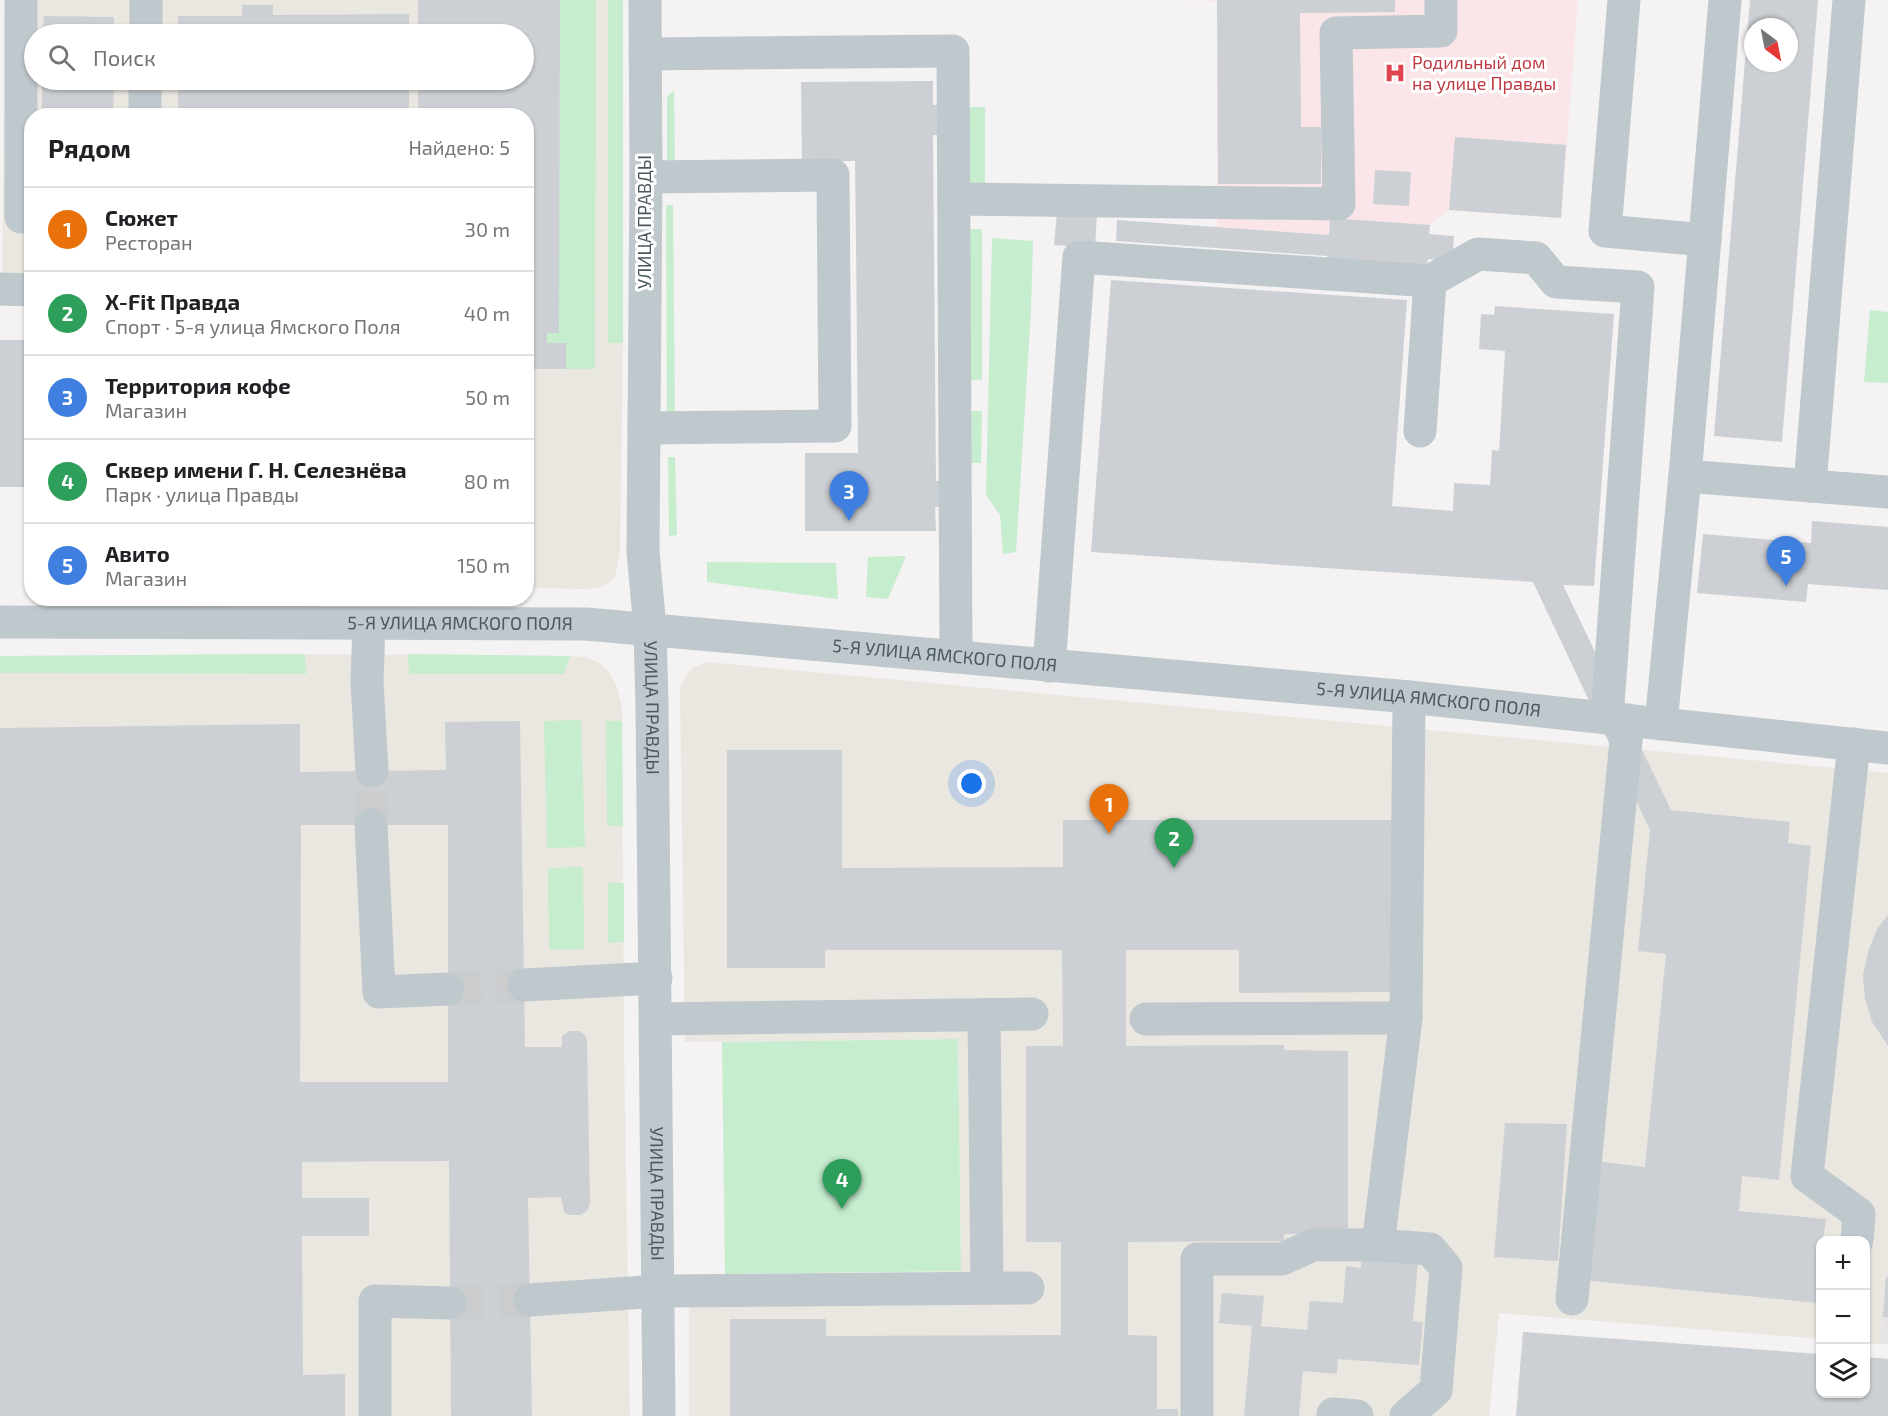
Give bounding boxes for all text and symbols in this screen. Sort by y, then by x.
north arrow [1744,18,1798,72]
search box [24,24,534,90]
icon: search [45,41,78,74]
text: Поиск [93,44,156,70]
place label: Родильный дом на улице Правды [1412,51,1556,94]
hospital icon: Родильный дом на улице Правды [1383,61,1407,85]
text: Рядом [48,132,131,163]
text: Найдено: 5 [408,135,510,159]
street label: УЛИЦА ПРАВДЫ [633,155,655,289]
text: Сюжет [105,204,178,230]
text: 1 [63,217,72,241]
text: 30 m [465,217,510,241]
text: Ресторан [105,230,193,254]
text: X-Fit Правда [105,288,240,314]
text: 2 [62,301,73,325]
text: 40 m [464,301,510,325]
text: Спорт · 5-я улица Ямского Поля [105,314,401,338]
text: Территория кофе [105,372,291,398]
text: 3 [62,385,73,409]
text: 50 m [465,385,510,409]
text: Магазин [105,398,187,422]
text: Сквер имени Г. Н. Селезнёва [105,456,407,482]
text: 4 [61,469,74,493]
text: 80 m [464,469,510,493]
pin: 3 [830,472,868,521]
text: Парк · улица Правды [105,482,299,506]
pin: 5 [1766,536,1806,586]
text: Авито [105,540,170,566]
text: 5 [62,553,73,577]
text: 150 m [457,553,510,577]
text: Магазин [105,566,187,590]
street label: 5-Я УЛИЦА ЯМСКОГО ПОЛЯ [347,611,573,634]
street label: 5-Я УЛИЦА ЯМСКОГО ПОЛЯ [831,634,1058,676]
street label: УЛИЦА ПРАВДЫ [640,640,665,775]
street label: 5-Я УЛИЦА ЯМСКОГО ПОЛЯ [1315,677,1542,721]
your location [957,769,986,798]
pin: 1 [1090,784,1128,834]
pin: 2 [1154,818,1194,868]
street label: УЛИЦА ПРАВДЫ [646,1127,669,1261]
pin: 4 [822,1160,862,1209]
map controls [1816,1236,1870,1398]
button: + [1816,1236,1870,1290]
button: − [1816,1290,1870,1344]
button: layers [1816,1344,1870,1398]

